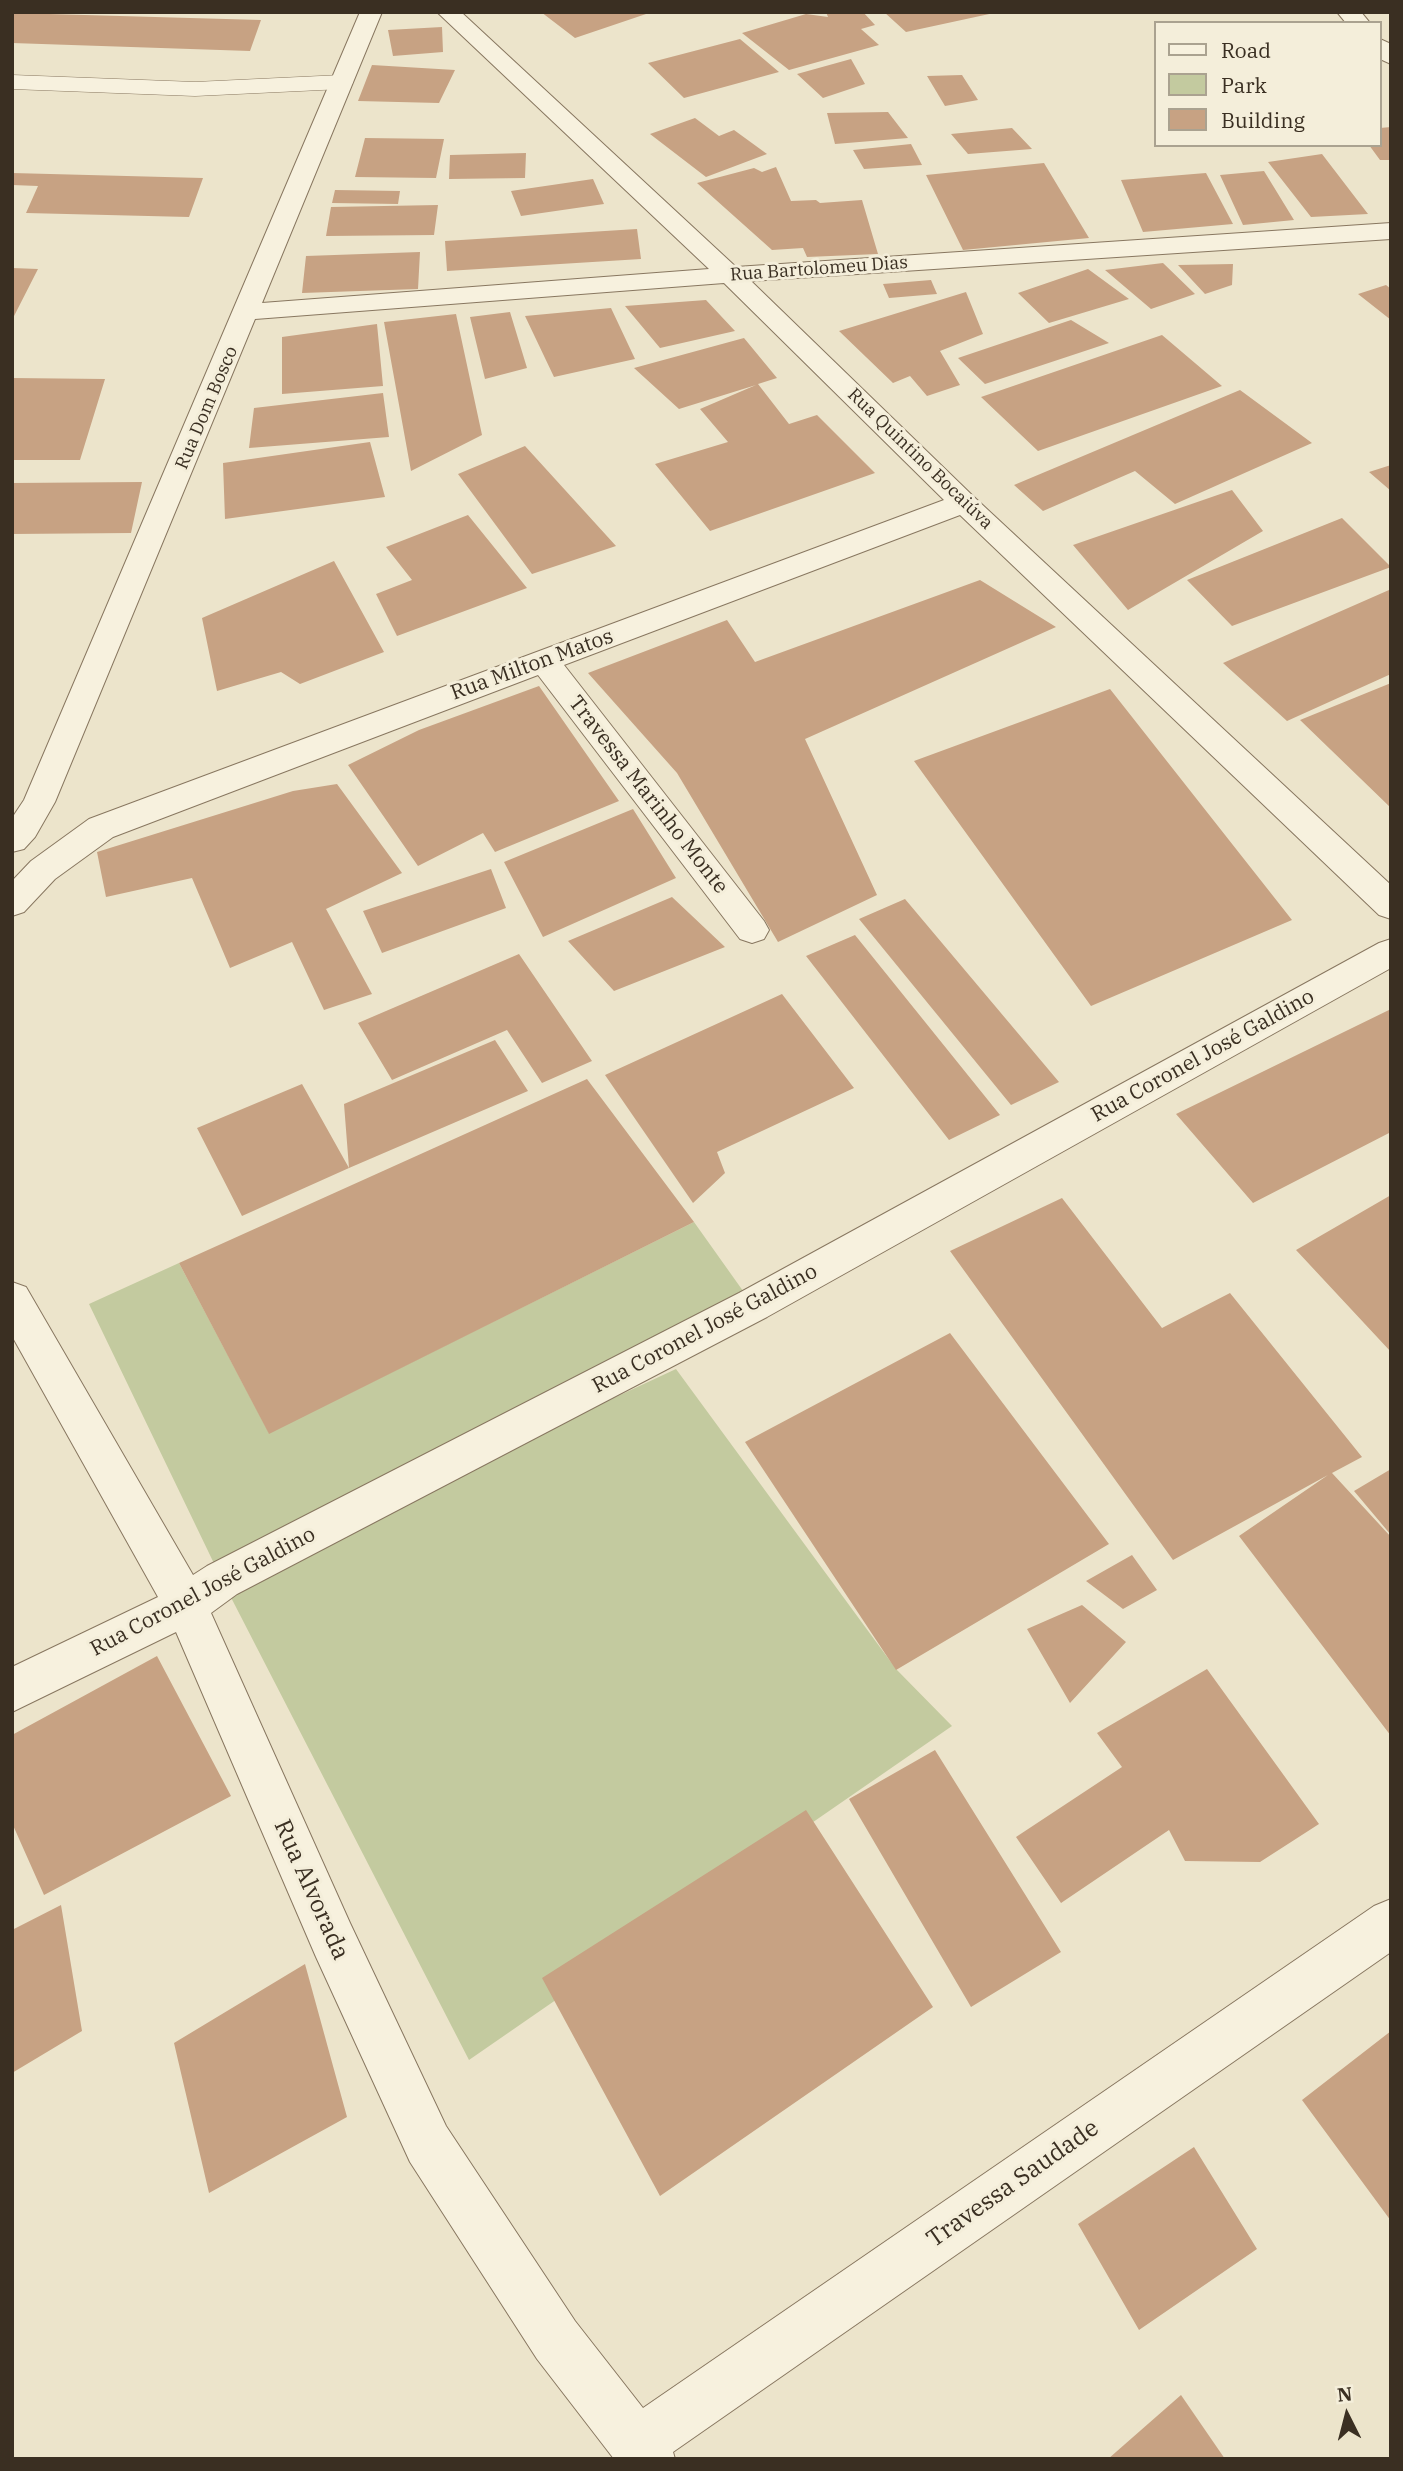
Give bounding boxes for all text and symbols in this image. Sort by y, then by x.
legend [1154,21,1382,147]
text: Road [1221,36,1271,64]
text: Park [1221,71,1267,99]
text: Building [1221,106,1305,134]
street label: Rua Bartolomeu Dias [729,252,909,286]
street label: Rua Dom Bosco [171,343,243,473]
street label: Rua Quintino Bocaiúva [843,384,997,534]
street label: Rua Milton Matos [447,624,617,706]
street label: Travessa Marinho Monte [563,691,733,899]
street label: Rua Coronel José Galdino [1087,984,1319,1128]
street label: Rua Coronel José Galdino [588,1259,822,1399]
street label: Rua Coronel José Galdino [86,1522,320,1662]
street label: Rua Alvorada [267,1815,355,1965]
street label: Travessa Saudade [922,2114,1104,2254]
north arrow [1312,2380,1382,2450]
text: N [1336,2381,1354,2407]

